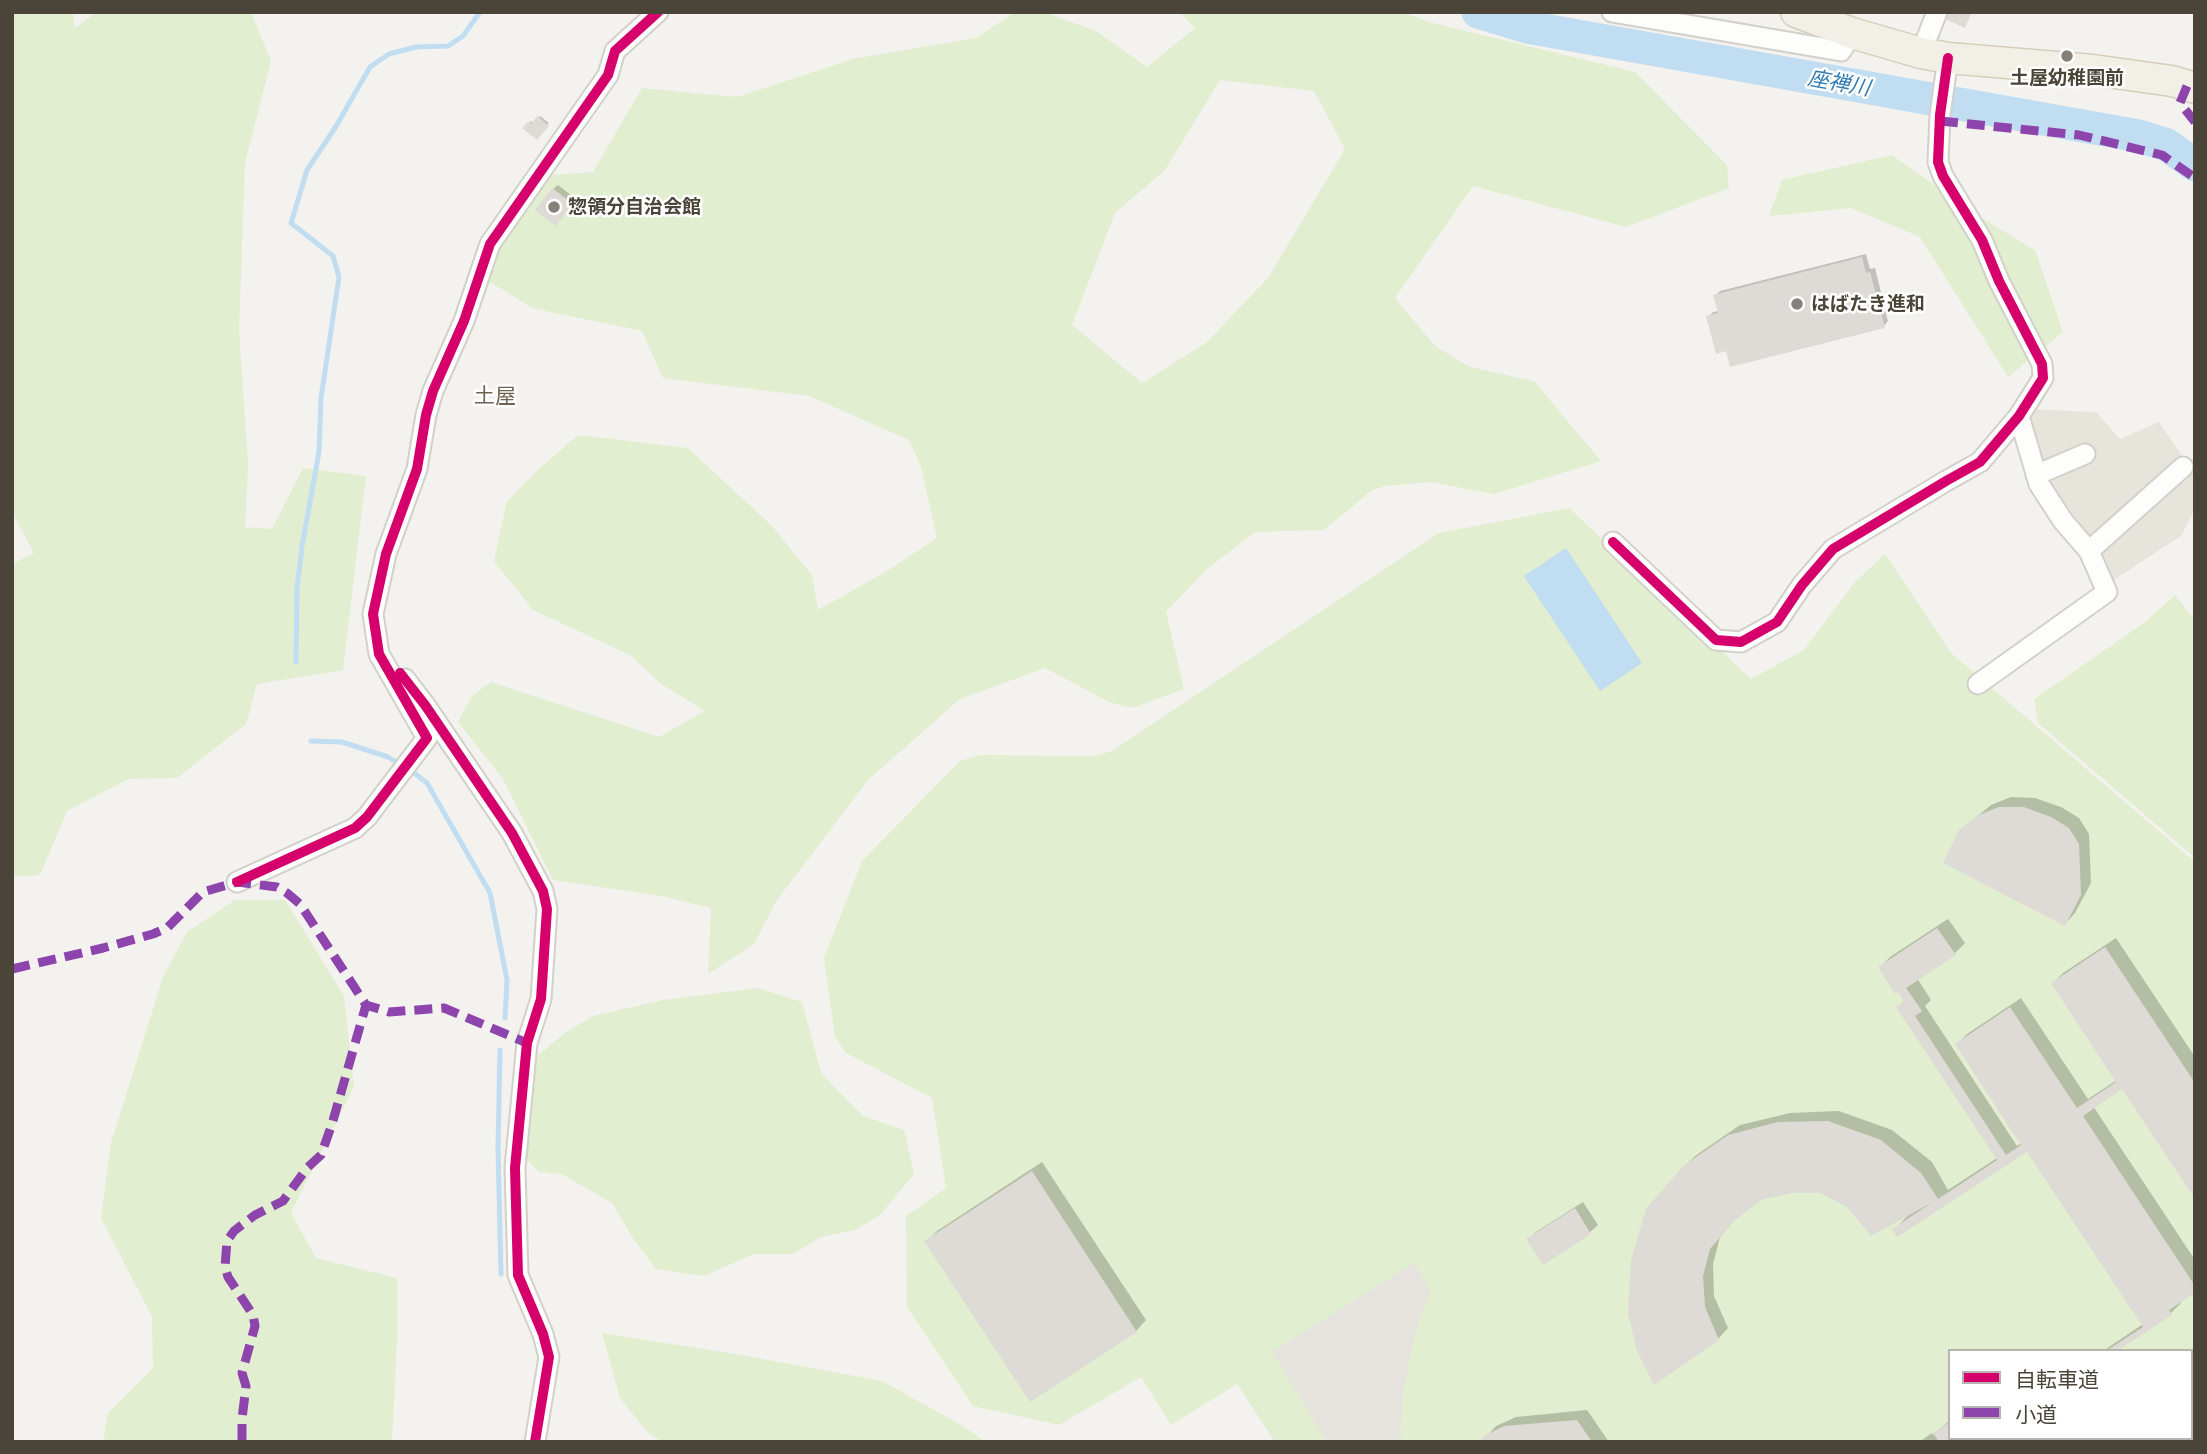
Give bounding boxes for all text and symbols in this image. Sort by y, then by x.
marker: 土屋幼稚園前 [2059,48,2075,64]
water label: 座禅川 [1806,65,1872,101]
place label: 土屋幼稚園前 [2010,67,2124,89]
place label: 惣領分自治会館 [568,196,701,218]
marker: 惣領分自治会館 [546,199,562,215]
place label: はばたき進和 [1811,293,1925,315]
marker: はばたき進和 [1789,296,1805,312]
district label: 土屋 [474,383,516,409]
legend [1948,1349,2193,1440]
text: 自転車道 [2015,1366,2099,1391]
text: 小道 [2015,1401,2057,1426]

